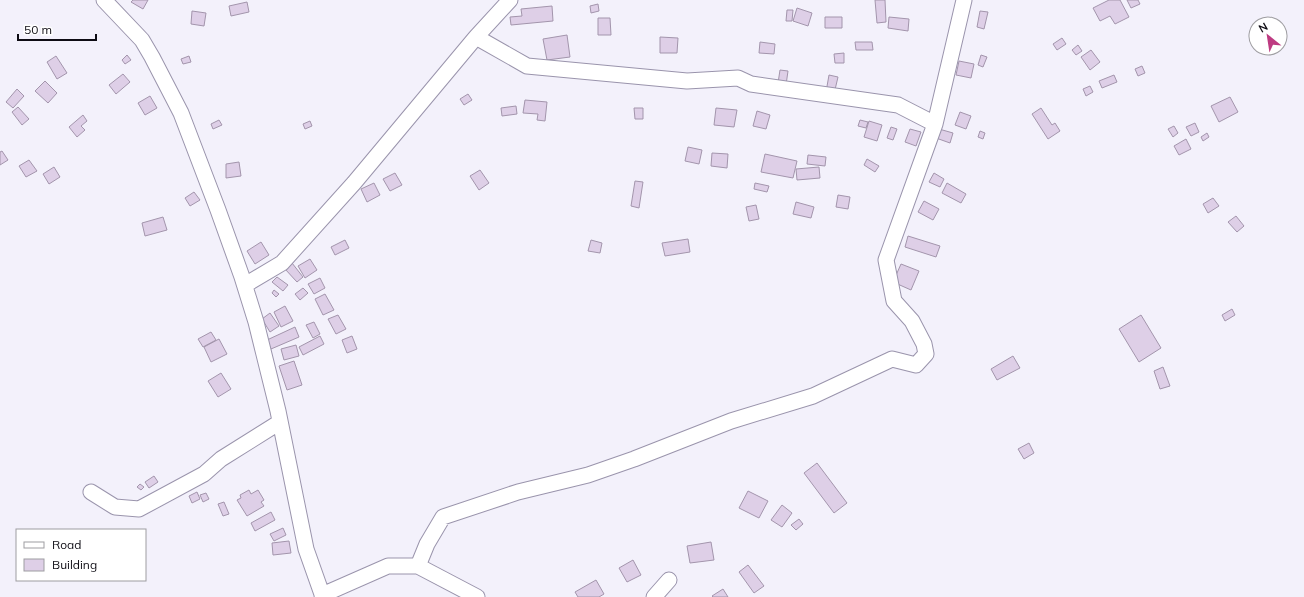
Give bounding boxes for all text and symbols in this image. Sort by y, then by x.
scale bar [18,16,96,42]
north arrow [1248,16,1288,56]
text: N [1256,19,1270,35]
text: 50 m [24,22,52,37]
legend [16,529,146,581]
text: Road [52,537,81,552]
text: Building [52,557,97,572]

